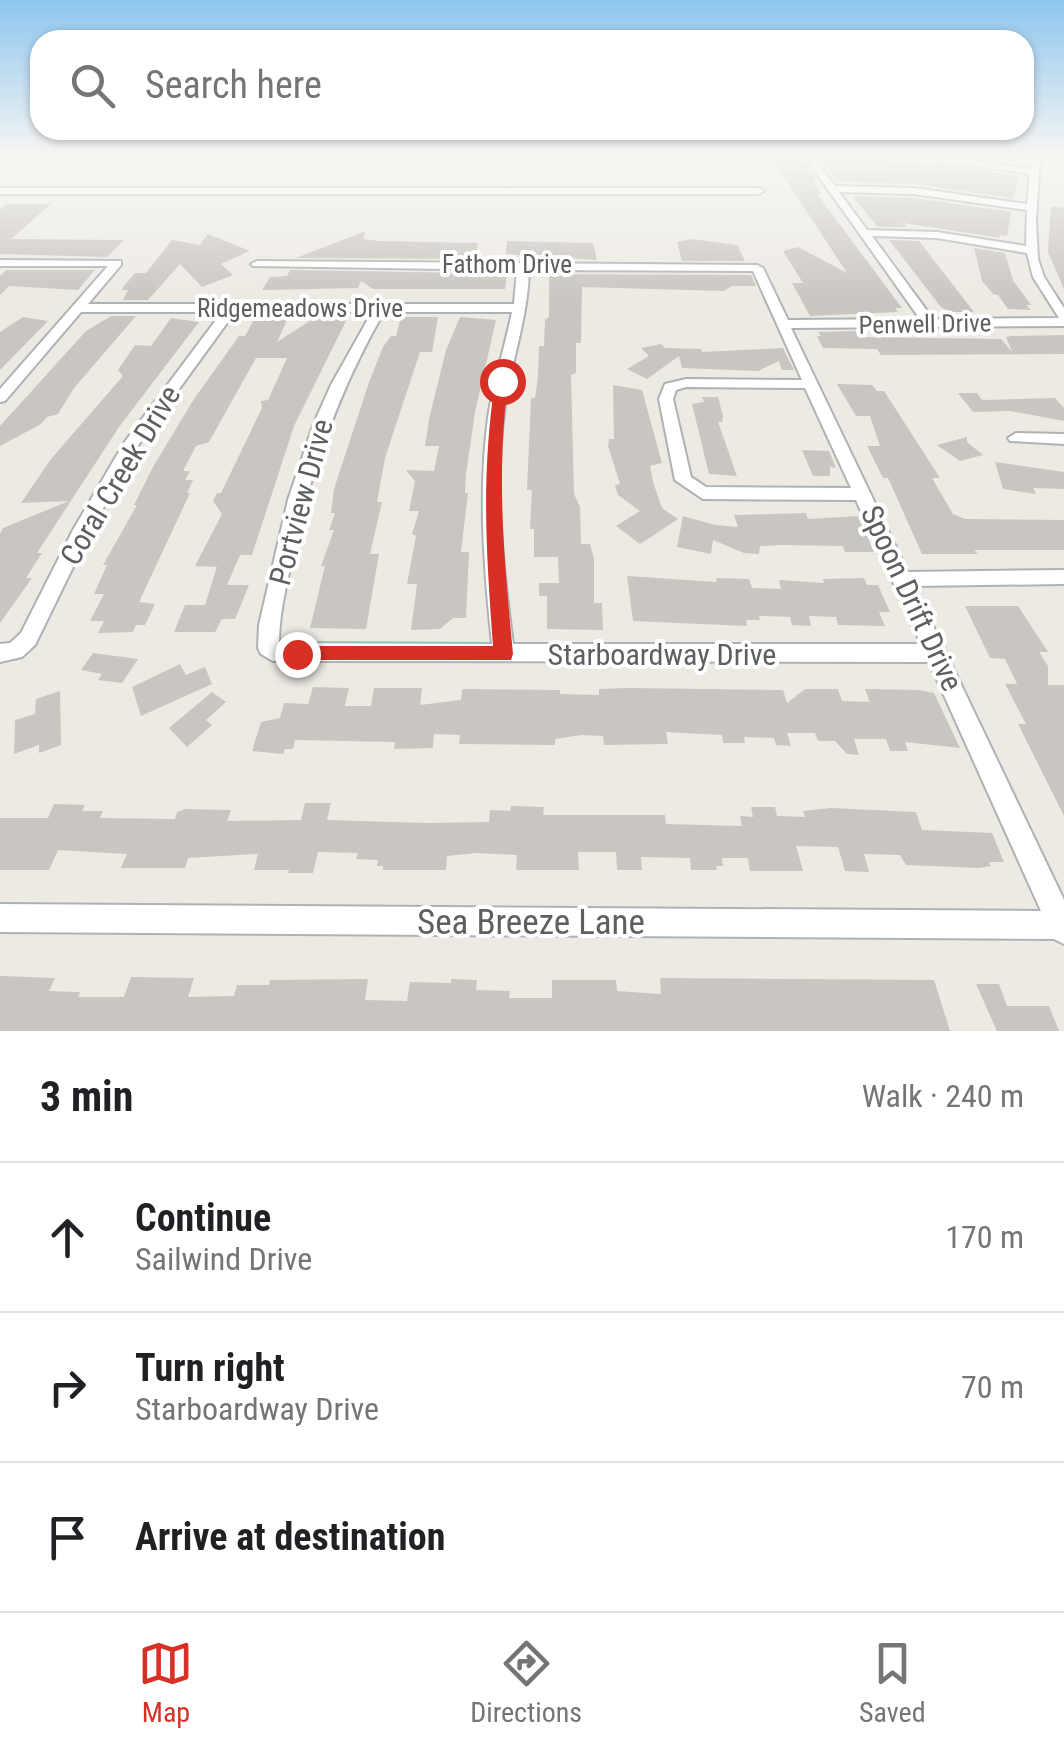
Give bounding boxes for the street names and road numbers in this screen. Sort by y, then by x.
street label: Fathom Drive [442,250,572,279]
street label: Ridgemeadows Drive [197,294,403,323]
street label: Penwell Drive [858,308,992,340]
street label: Coral Creek Drive [53,379,187,571]
street label: Portview Drive [262,415,340,589]
street label: Spoon Drift Drive [854,500,970,696]
street label: Starboardway Drive [548,637,776,672]
street label: Sea Breeze Lane [417,902,645,943]

